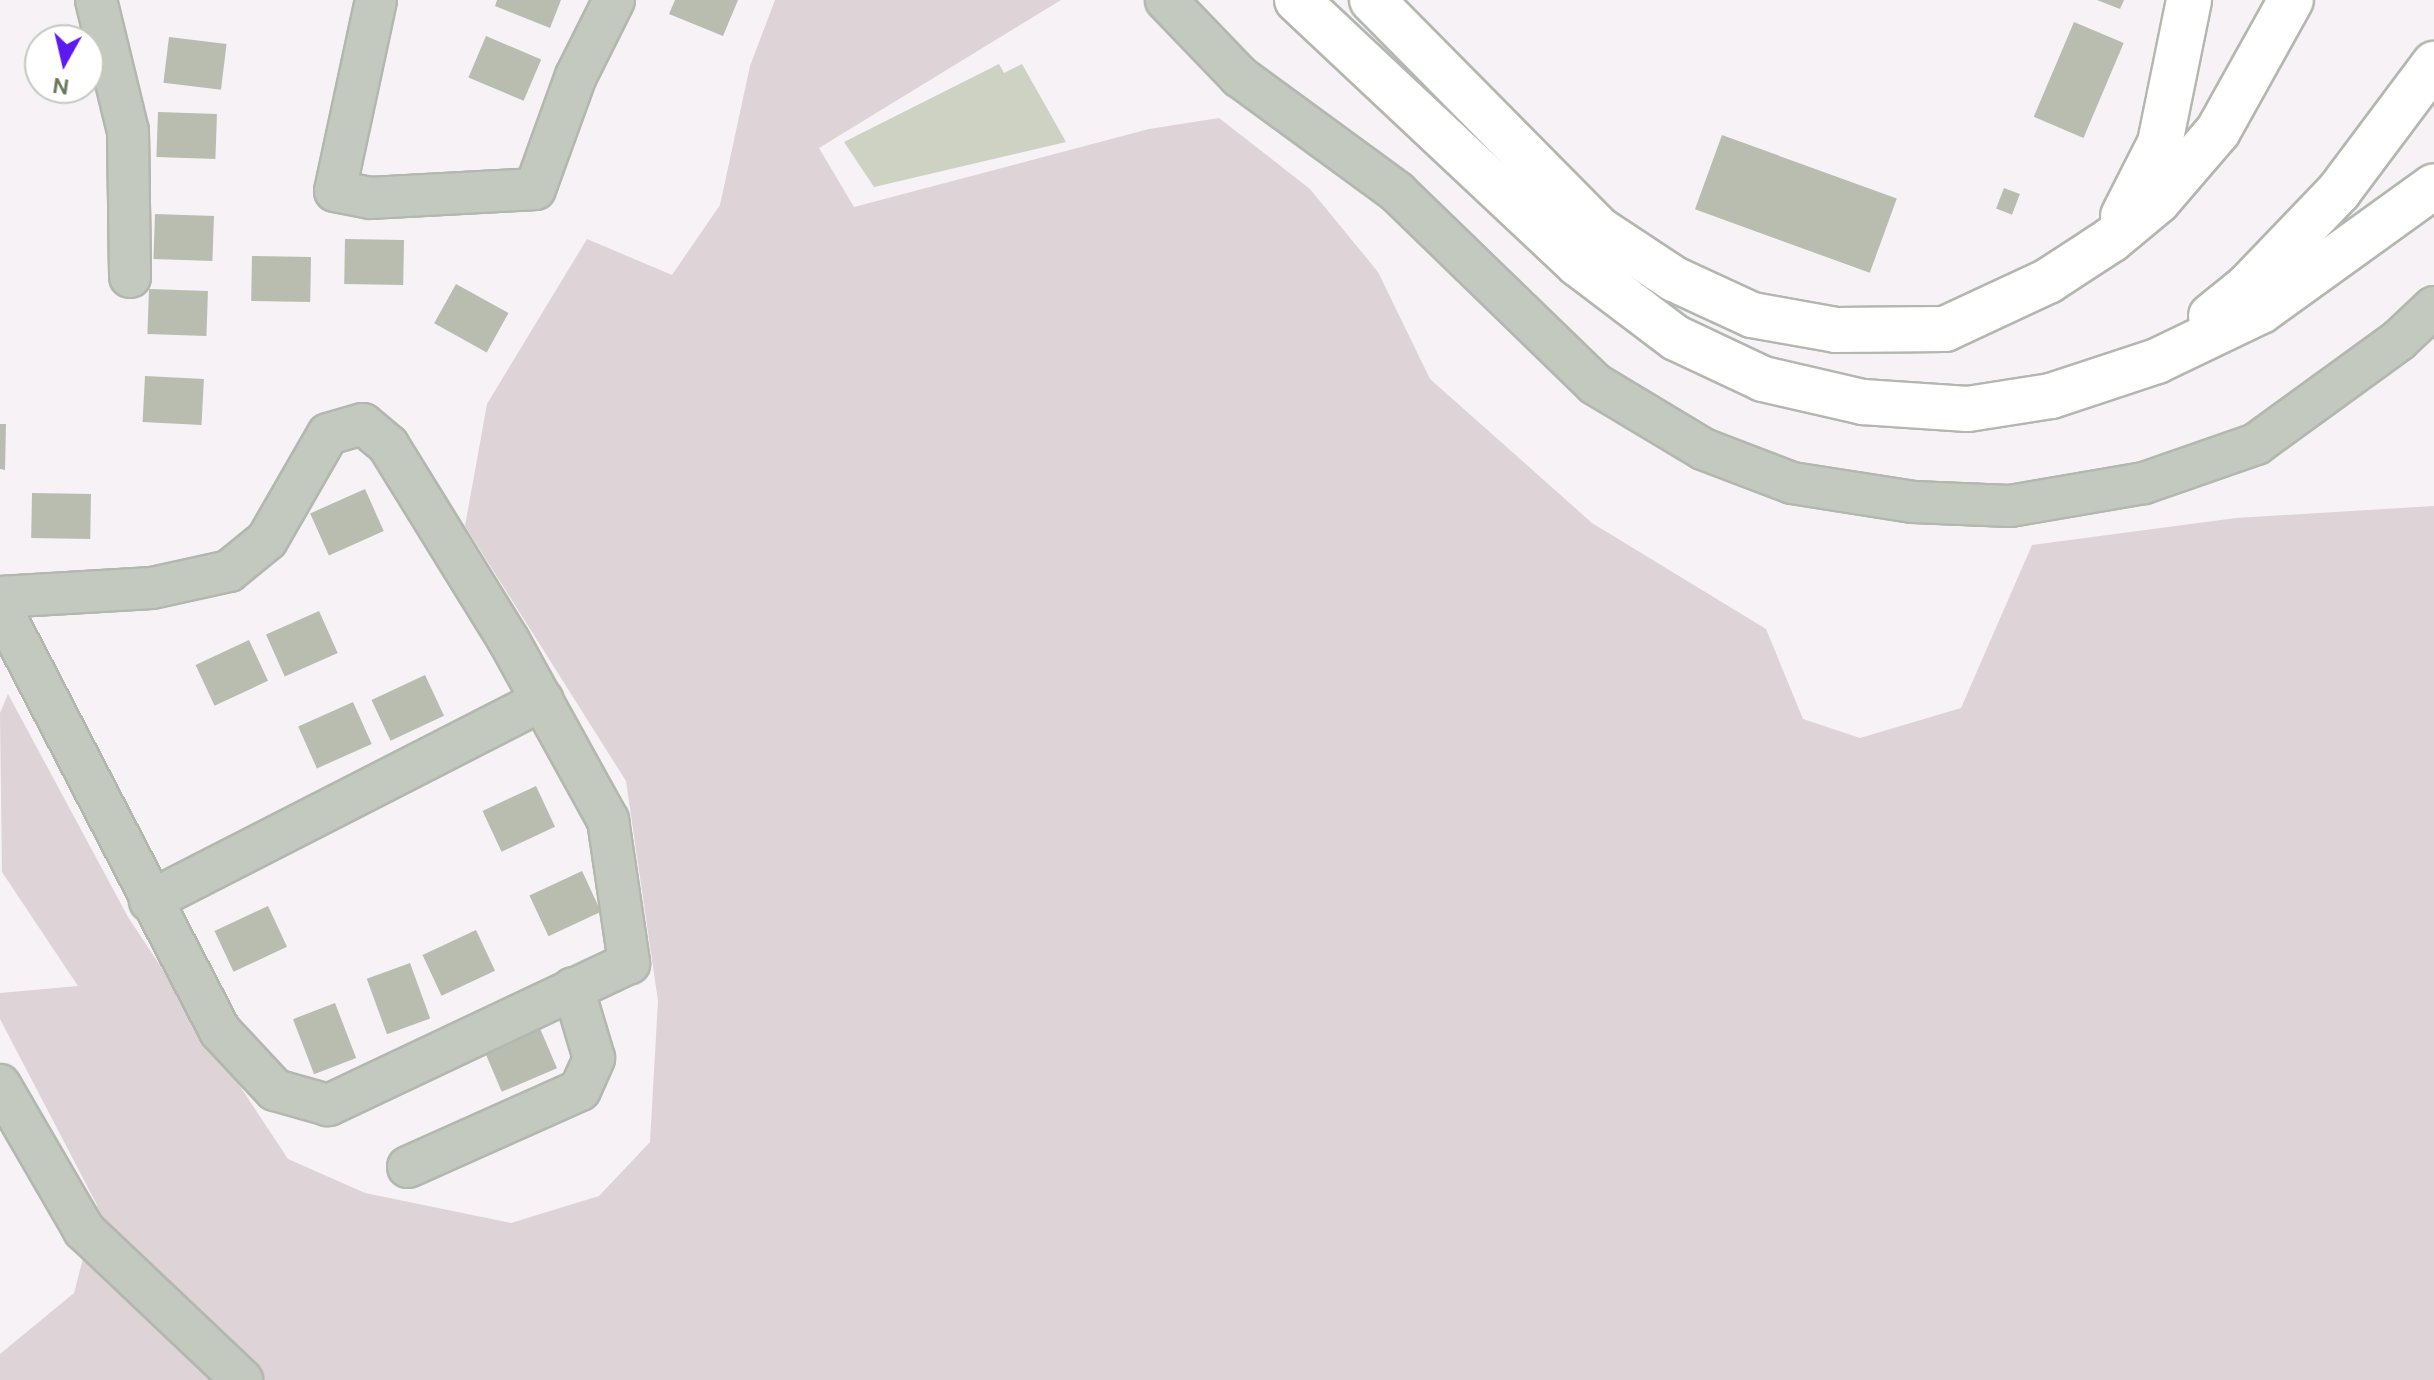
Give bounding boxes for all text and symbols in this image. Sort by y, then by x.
north arrow [24,24,104,104]
text: N [51,71,71,102]

